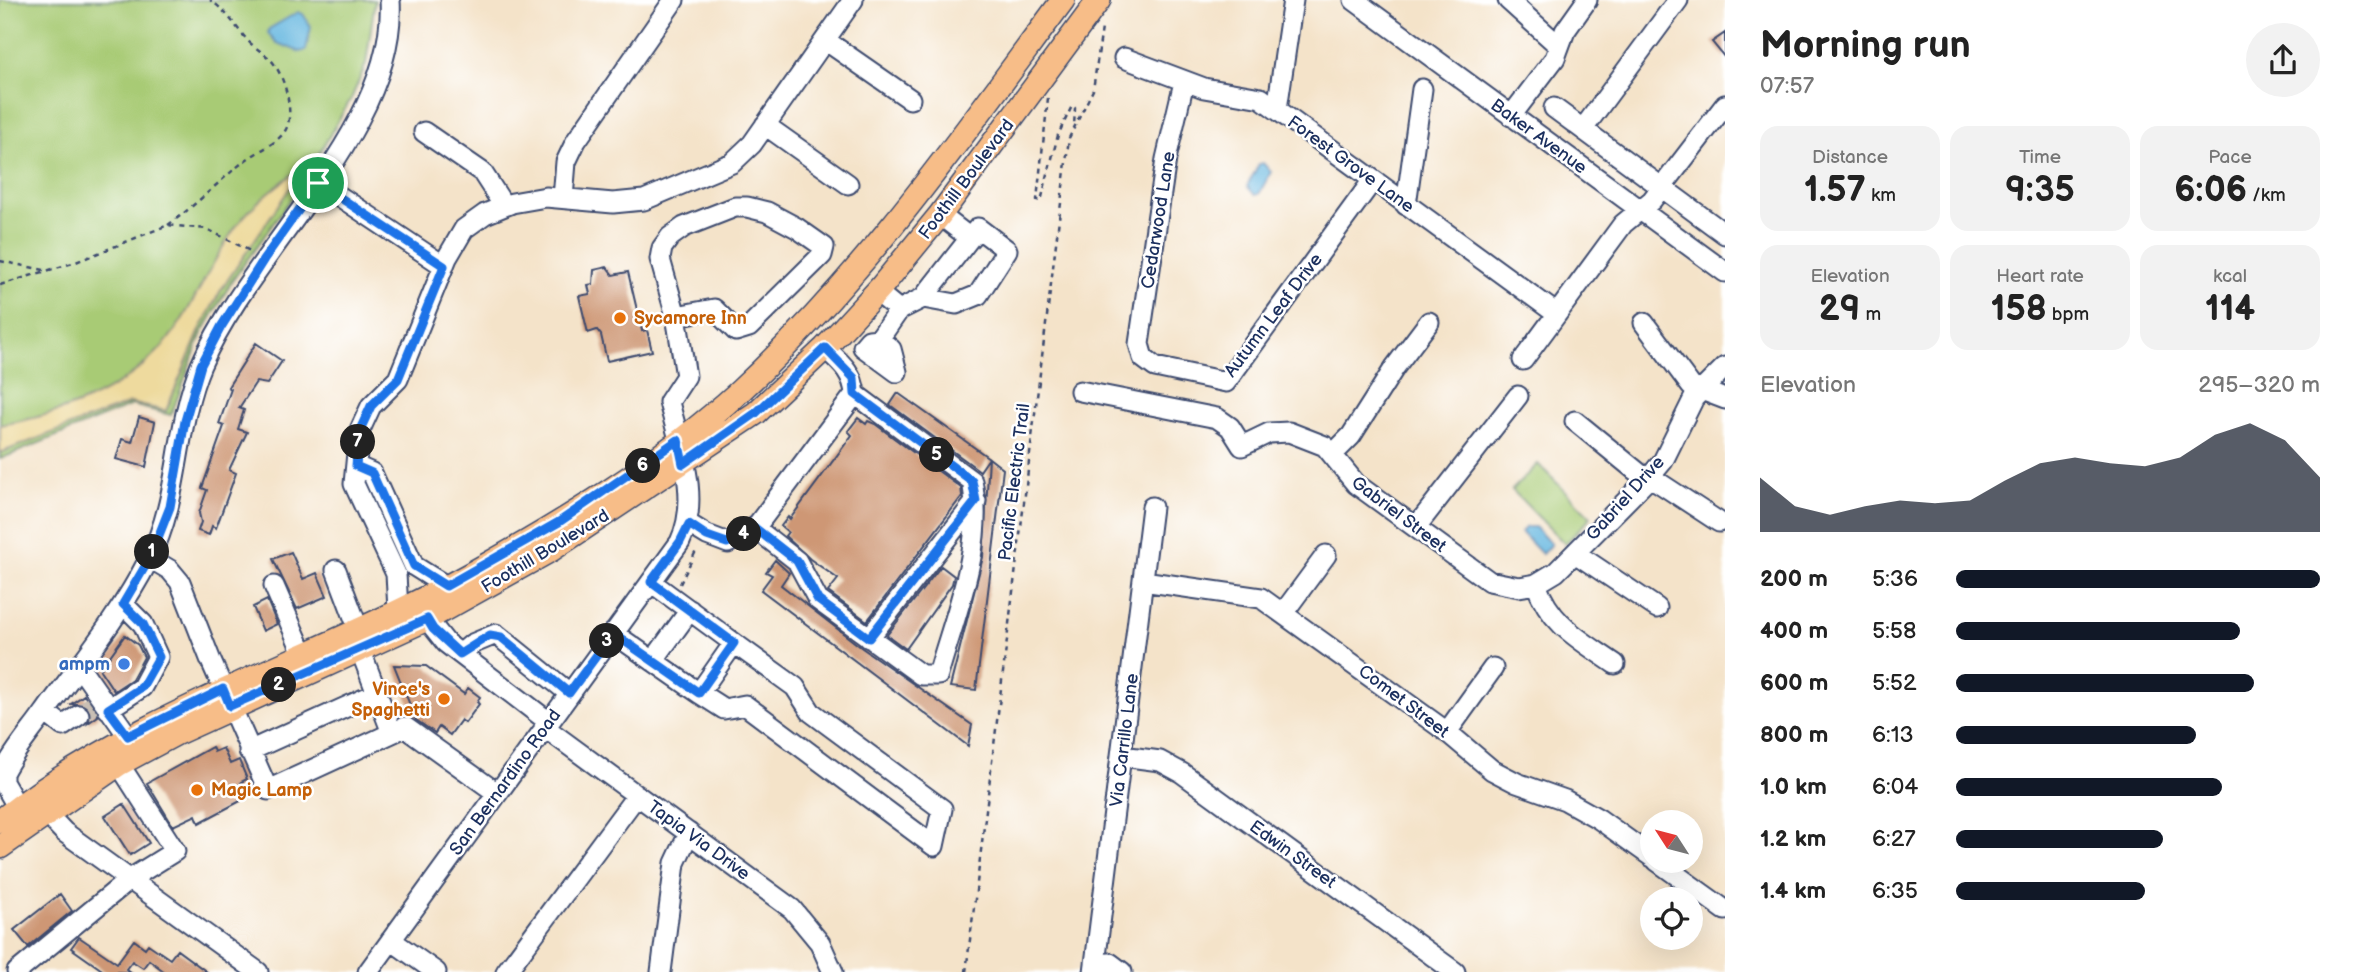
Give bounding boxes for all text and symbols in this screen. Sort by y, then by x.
text: Morning run [1760,23,1971,68]
button: share [2246,23,2320,97]
text: 07:57 [1760,72,1814,100]
street label: Baker Avenue [1487,95,1591,178]
street label: Forest Grove Lane [1283,112,1418,217]
street label: Foothill Boulevard [914,115,1018,244]
text: Distance [1812,146,1888,169]
text: Time [2019,146,2061,169]
text: Pace [2208,146,2252,169]
street label: Cedarwood Lane [1137,150,1180,290]
pin [288,153,348,213]
icon: arrive [299,164,337,202]
text: 1.57 [1804,169,1866,212]
text: 9:35 [2005,169,2075,212]
text: 6:06 [2174,169,2247,212]
text: km [1866,184,1896,207]
text: /km [2247,184,2286,207]
street label: Autumn Leaf Drive [1220,249,1327,381]
text: Elevation [1810,265,1890,288]
text: Heart rate [1996,265,2084,288]
text: kcal [2213,265,2247,288]
text: 29 [1819,288,1860,331]
text: 158 [1991,288,2047,331]
text: 114 [2205,288,2255,331]
text: m [1860,303,1881,326]
text: bpm [2047,303,2089,326]
place label: Sycamore Inn [634,308,747,329]
marker: Sycamore Inn [612,310,628,326]
text: Elevation [1760,371,1856,399]
text: 295–320 m [2198,371,2320,399]
street label: Pacific Electric Trail [994,402,1035,562]
pin: 7 [340,424,376,460]
text: 7 [352,430,363,453]
pin: 5 [920,438,954,472]
text: 5 [931,443,942,466]
pin: 6 [626,448,660,484]
street label: Gabriel Drive [1582,452,1669,545]
text: 6 [637,454,648,477]
street label: Gabriel Street [1347,472,1451,557]
street label: Foothill Boulevard [478,505,613,598]
pin: 4 [726,516,762,552]
text: 4 [738,522,749,545]
pin: 1 [134,534,170,570]
text: 1 [148,540,156,563]
text: 200 m [1760,565,1828,593]
text: 5:36 [1872,565,1918,593]
text: 400 m [1760,617,1828,645]
text: 5:58 [1872,617,1916,645]
pin: 3 [590,624,624,658]
text: 3 [601,629,612,652]
place label: ampm [59,654,110,675]
marker: ampm [116,656,132,672]
street label: Comet Street [1354,661,1454,743]
pin: 2 [262,668,296,702]
text: 600 m [1760,669,1828,697]
text: 5:52 [1872,669,1917,697]
street label: Via Carrillo Lane [1106,672,1143,808]
text: 2 [273,673,284,696]
place label: Vince's Spaghetti [352,679,430,721]
marker: Vince's Spaghetti [436,691,452,707]
street label: San Bernardino Road [445,705,565,859]
text: 800 m [1760,721,1828,749]
text: 6:13 [1872,721,1914,749]
text: 1.0 km [1760,773,1827,801]
text: 6:04 [1872,773,1918,801]
place label: Magic Lamp [211,780,312,801]
marker: Magic Lamp [189,782,205,798]
street label: Tapia Via Drive [644,796,754,885]
north arrow [1640,810,1703,873]
map controls [1640,810,1703,950]
street label: Edwin Street [1245,816,1340,893]
text: 1.2 km [1760,825,1826,853]
text: 6:27 [1872,825,1916,853]
text: 1.4 km [1760,877,1826,905]
text: 6:35 [1872,877,1918,905]
button: locate [1640,887,1703,950]

